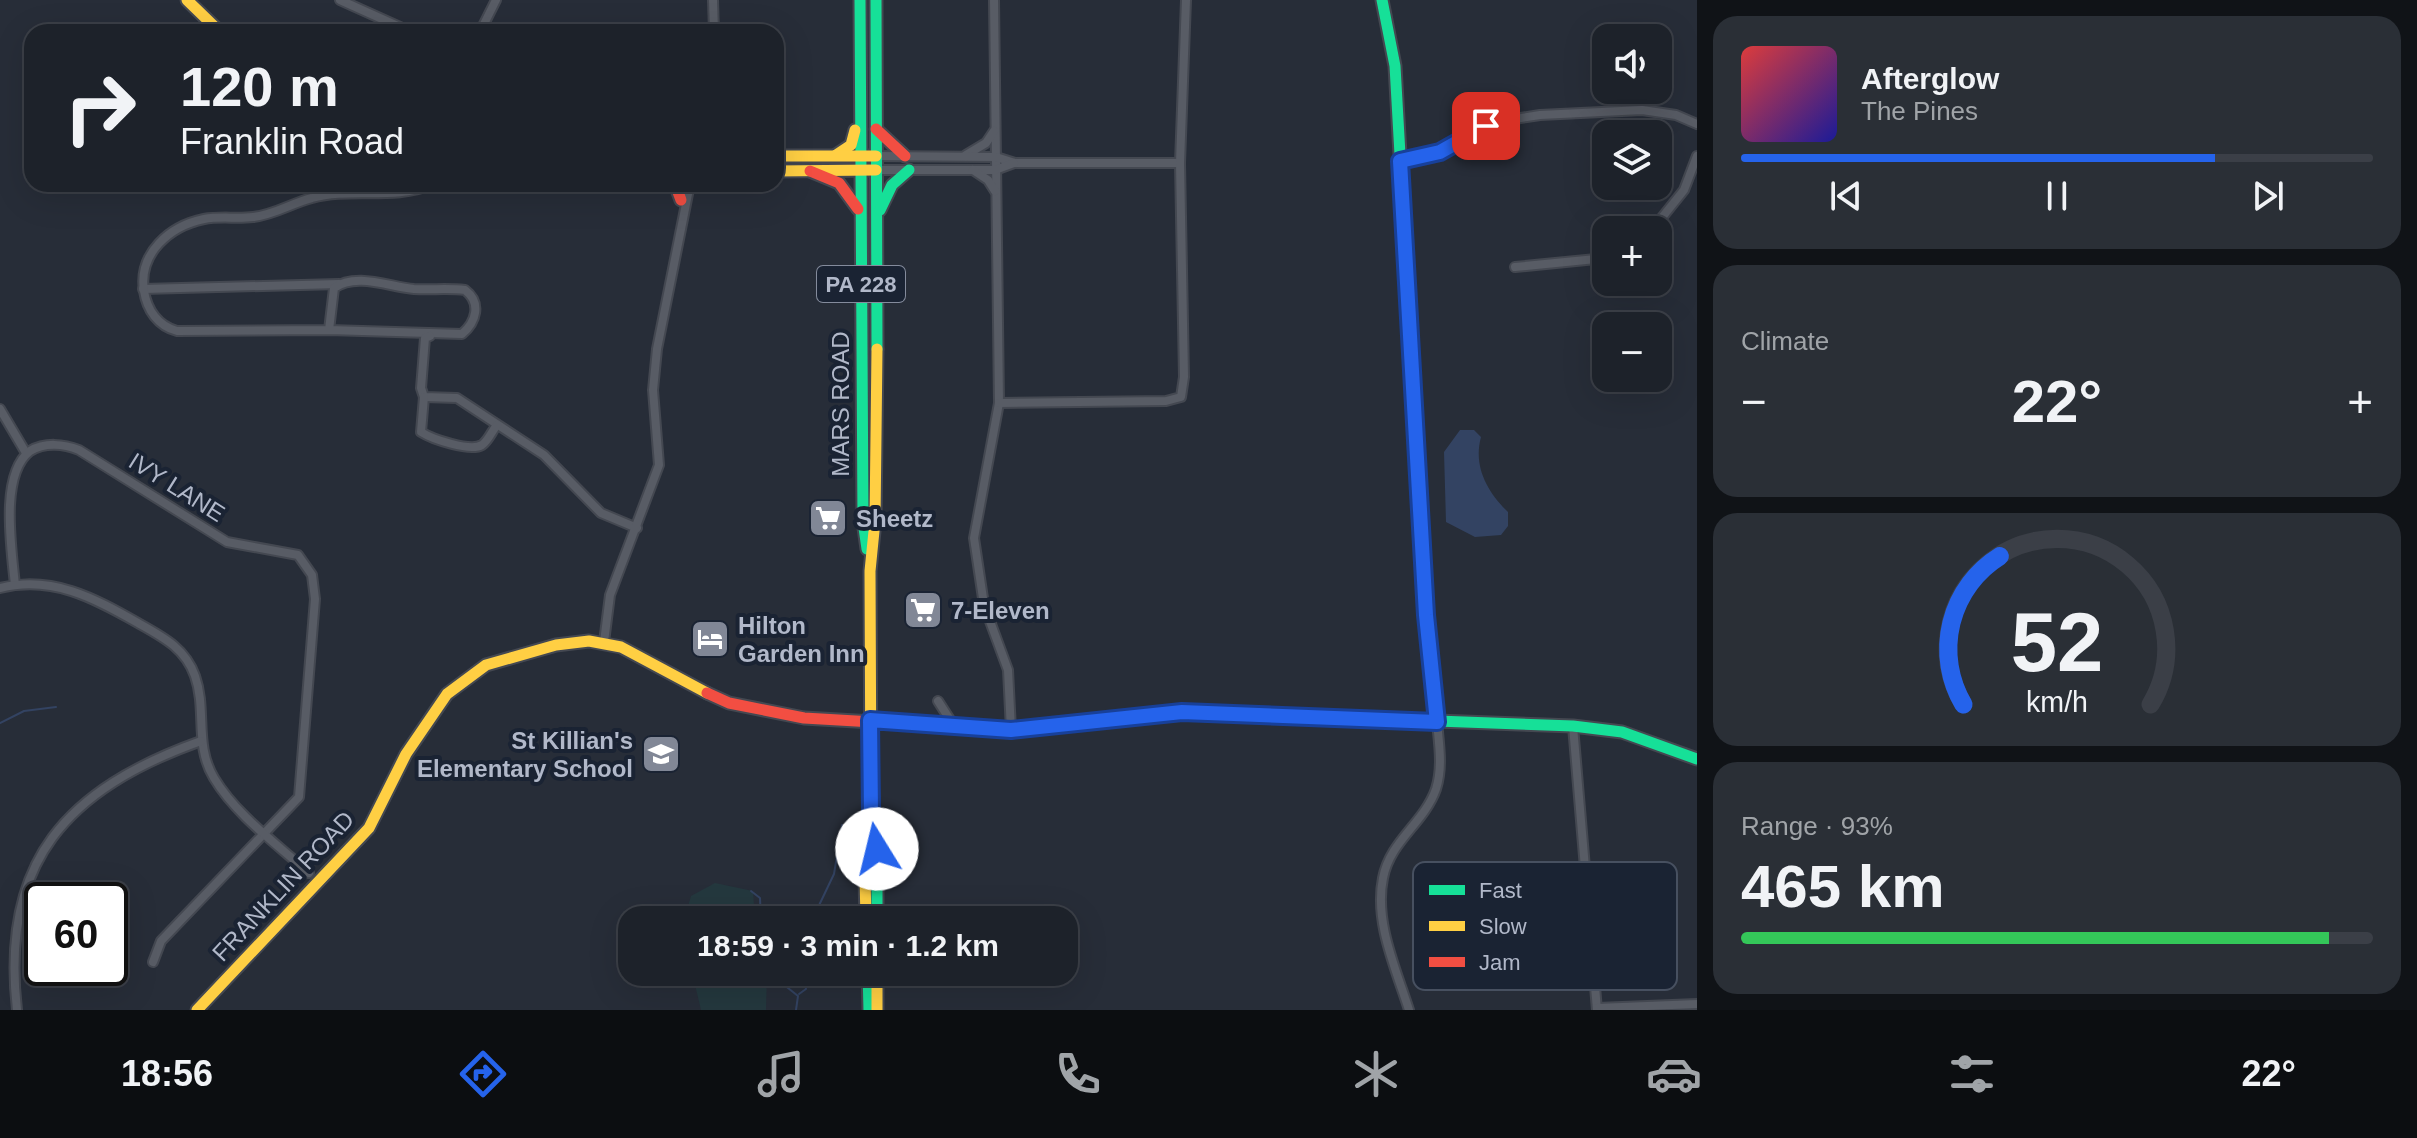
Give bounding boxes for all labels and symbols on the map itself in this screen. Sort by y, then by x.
pin [1452,92,1520,160]
road number: PA 228 [817,266,905,302]
street label: MARS ROAD [827,331,854,477]
street label: IVY LANE [124,447,230,527]
supermarket icon: Sheetz [807,497,849,539]
place label: Sheetz [856,505,933,532]
supermarket icon: 7-Eleven [902,589,944,631]
place label: 7-Eleven [951,597,1050,624]
place label: Hilton Garden Inn [738,612,865,667]
hotel icon: Hilton Garden Inn [689,618,731,660]
place label: St Killian's Elementary School [417,727,633,782]
school or university icon: St Killian's Elementary School [640,733,682,775]
street label: FRANKLIN ROAD [207,806,359,966]
position arrow [835,807,919,891]
legend [1413,862,1677,990]
text: Fast [1479,878,1522,903]
speed limit sign: 60 [24,882,128,986]
text: Slow [1479,914,1527,939]
text: Jam [1479,950,1521,975]

